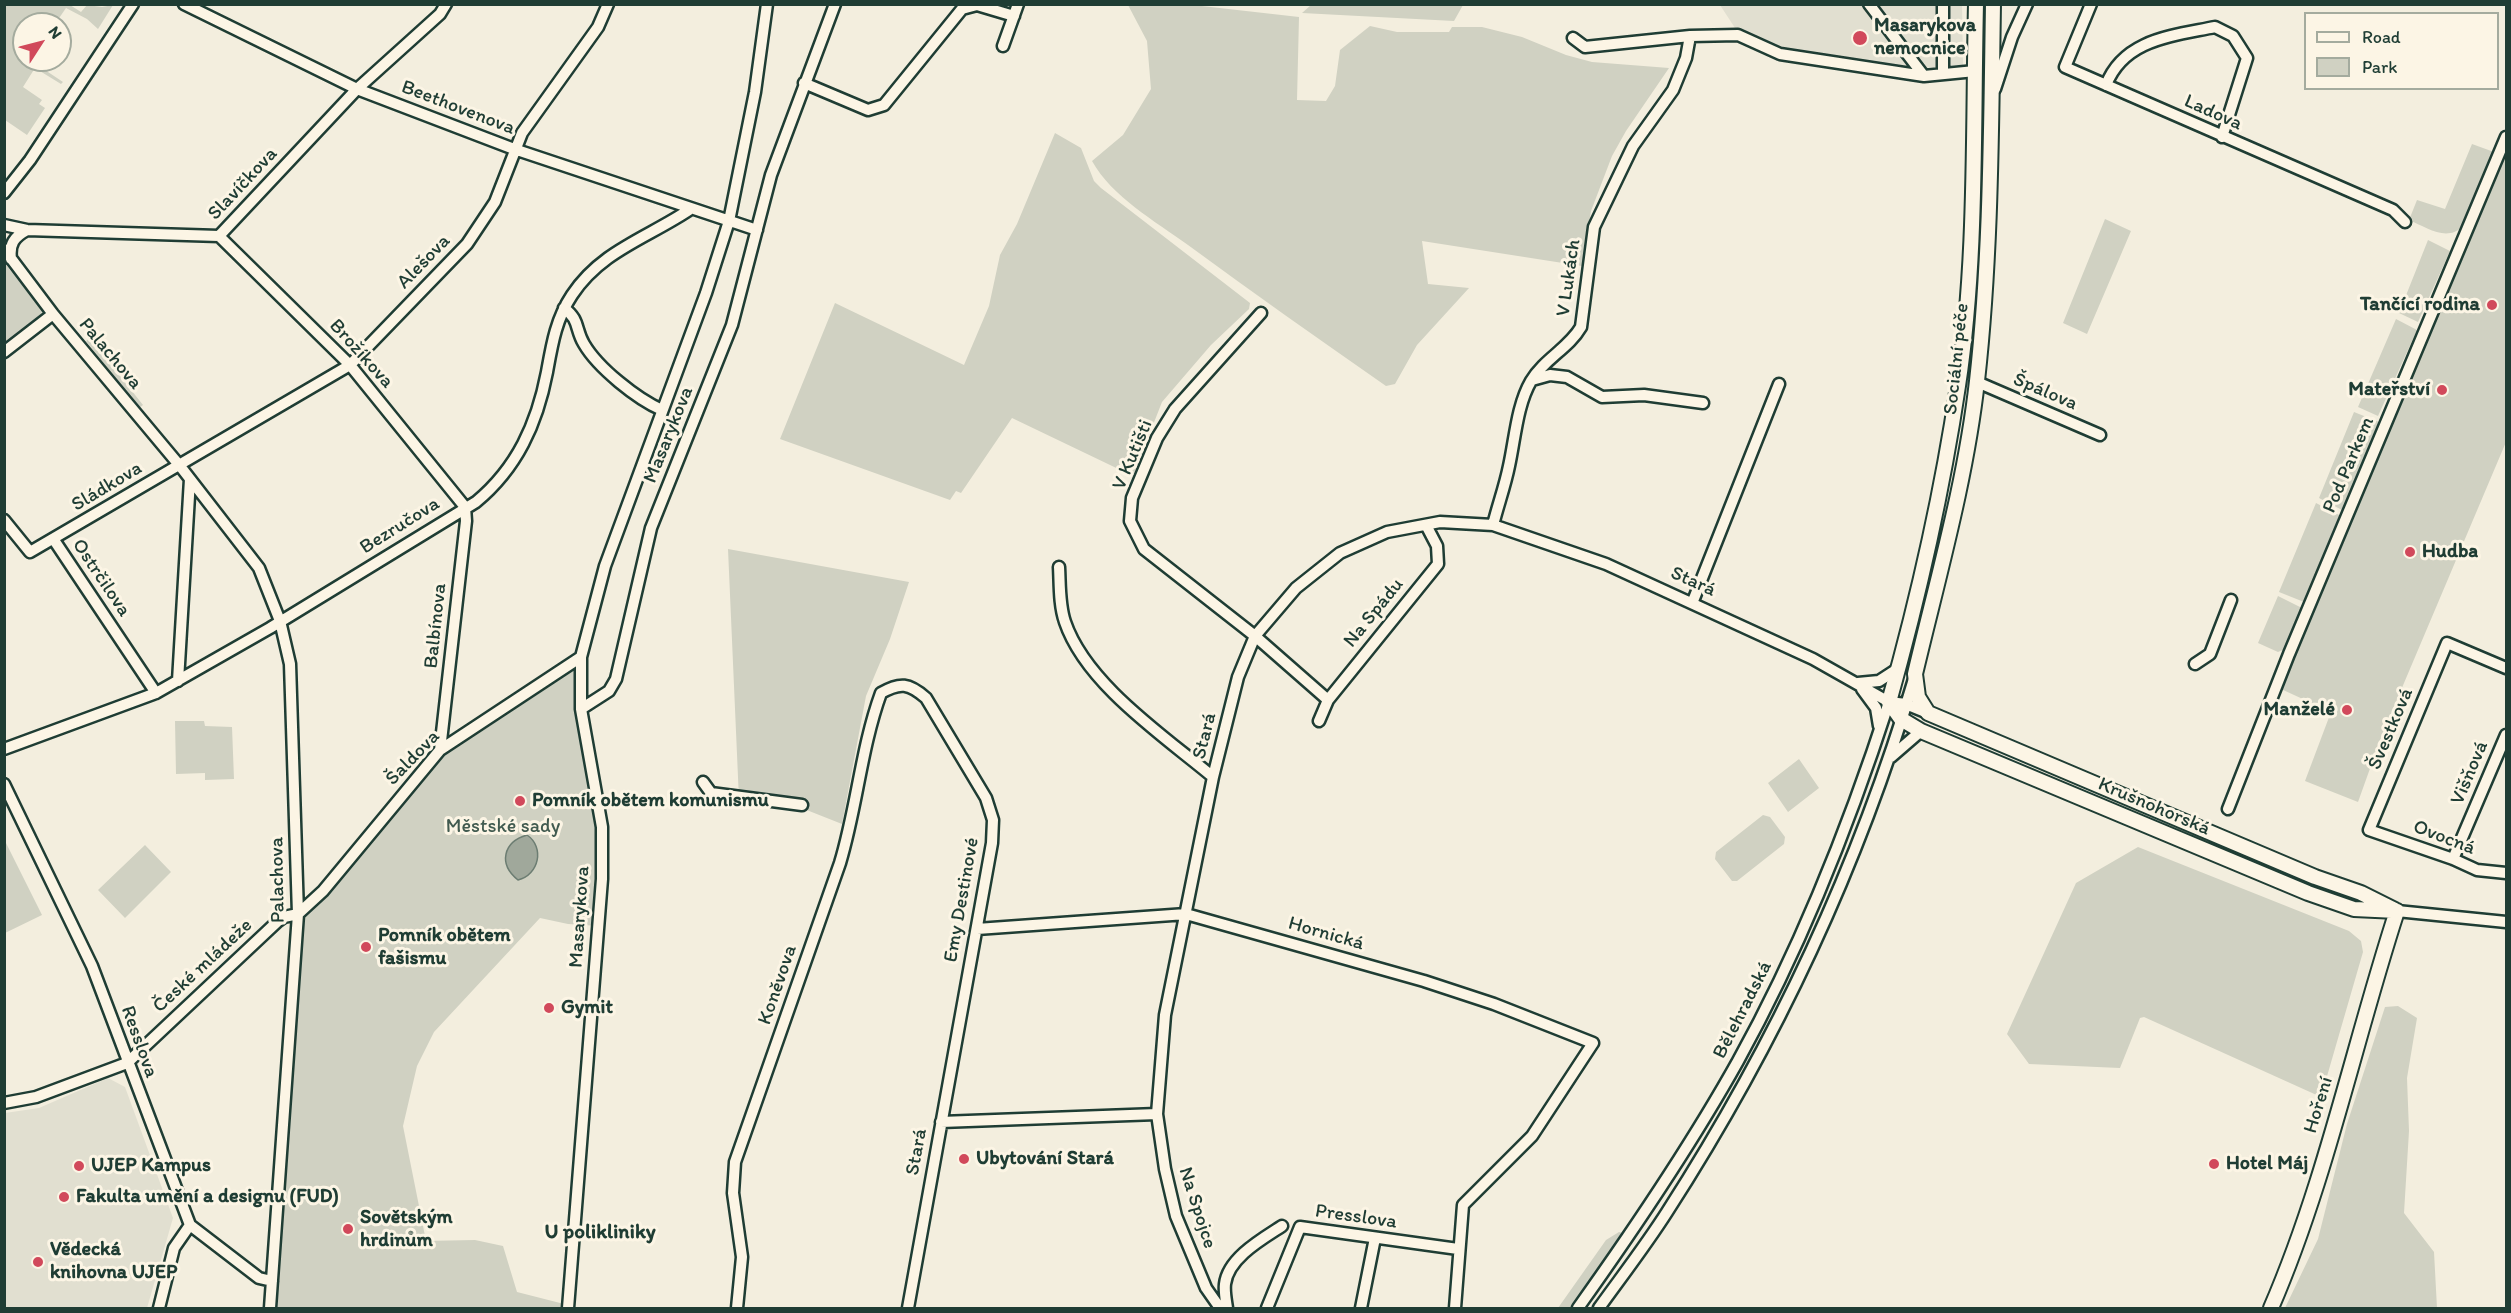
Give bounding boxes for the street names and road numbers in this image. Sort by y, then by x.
street label: Beethovenova [398,75,518,141]
street label: Ladova [2180,90,2246,136]
street label: Slavíčkova [203,142,283,226]
street label: Alešova [392,230,456,294]
street label: V Lukách [1552,238,1586,318]
street label: Sociální péče [1939,302,1975,416]
street label: Palachova [73,313,147,395]
street label: Brožíkova [324,314,398,394]
street label: Špálova [2009,368,2081,416]
street label: Masarykova [639,383,699,487]
street label: Pod Parkem [2318,413,2380,517]
street label: V Kutišti [1108,416,1158,494]
street label: Sládkova [68,457,146,517]
street label: Bezručova [356,492,444,560]
street label: Ostrčilova [66,534,136,622]
street label: Stará [1667,561,1719,603]
street label: Na Spádu [1339,573,1409,653]
street label: Balbínova [420,582,452,670]
street label: Švestková [2363,684,2419,774]
street label: Stará [1188,710,1222,762]
street label: Šaldova [381,725,445,791]
street label: Višňová [2446,738,2494,808]
street label: Krušnohorská [2094,773,2214,841]
street label: Ovocná [2410,815,2478,861]
street label: Emy Destinové [939,836,985,964]
street label: Palachova [265,837,291,923]
street label: Masarykova [564,865,596,969]
street label: Hornická [1285,912,1367,956]
street label: České mládeže [148,914,258,1018]
street label: Koněvova [753,942,803,1028]
street label: Bělehradská [1708,957,1778,1063]
street label: Resslova [115,1003,163,1081]
street label: Hoření [2299,1074,2339,1136]
street label: Stará [901,1127,933,1177]
street label: Na Spojce [1173,1164,1221,1252]
street label: Presslova [1314,1199,1398,1235]

